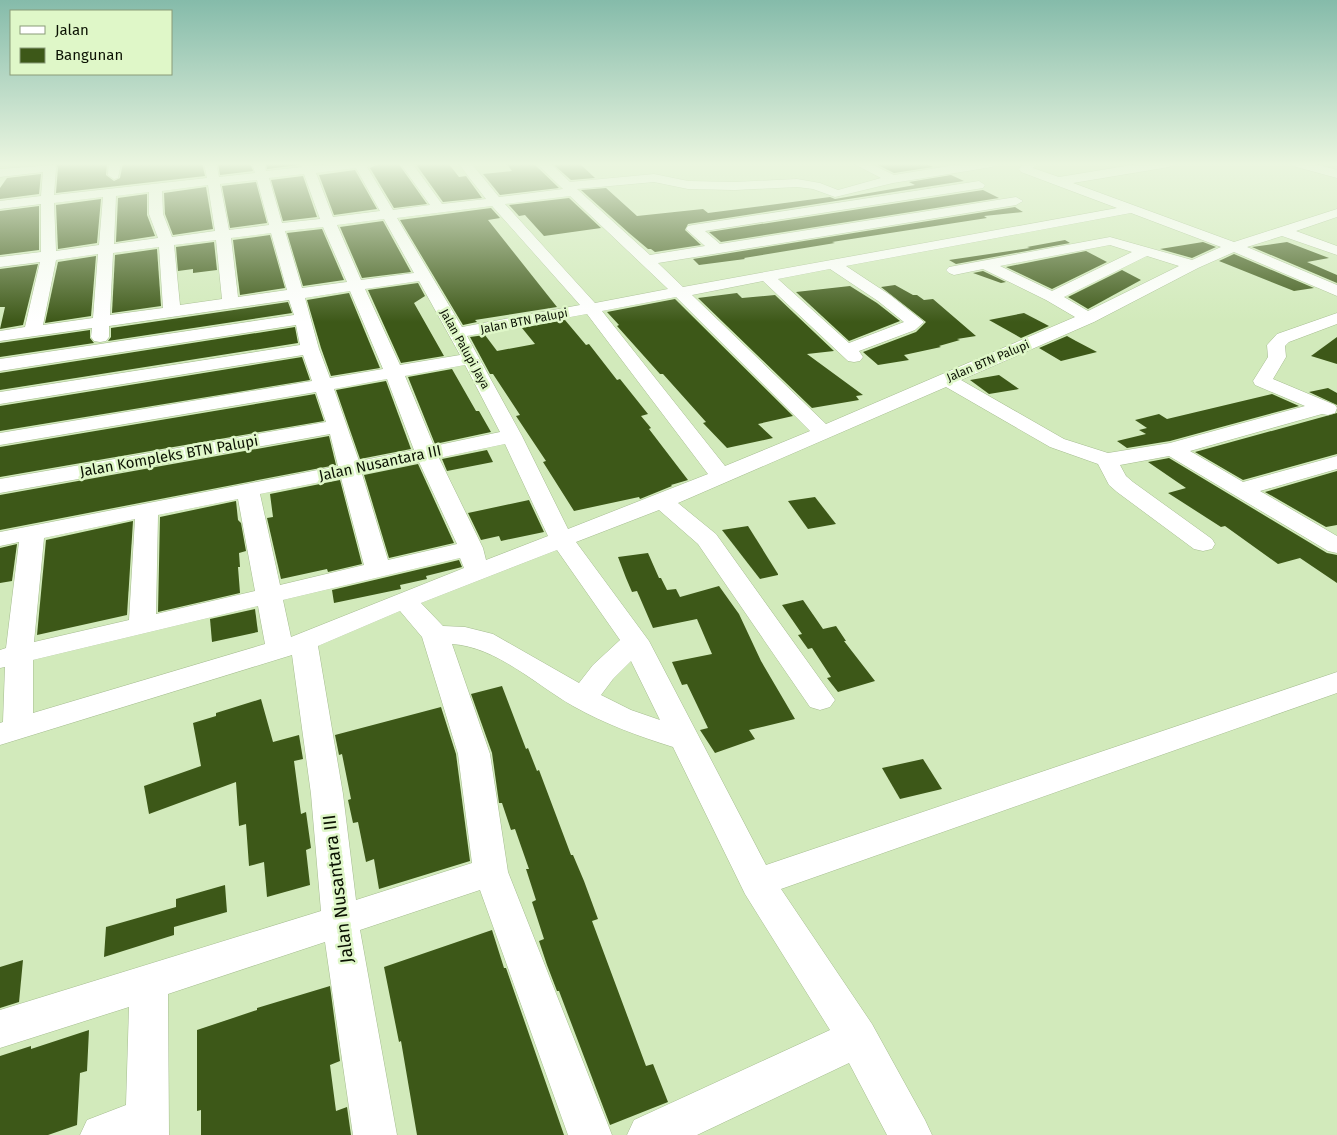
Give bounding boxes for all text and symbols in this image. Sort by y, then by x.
legend [10,10,172,75]
text: Jalan [55,21,89,39]
text: Bangunan [55,46,123,64]
street label: Jalan Palupi Jaya [437,306,493,392]
street label: Jalan BTN Palupi [479,306,569,336]
street label: Jalan BTN Palupi [944,337,1032,385]
street label: Jalan Kompleks BTN Palupi [78,431,260,481]
street label: Jalan Nusantara III [317,441,443,485]
street label: Jalan Nusantara III [318,813,358,965]

